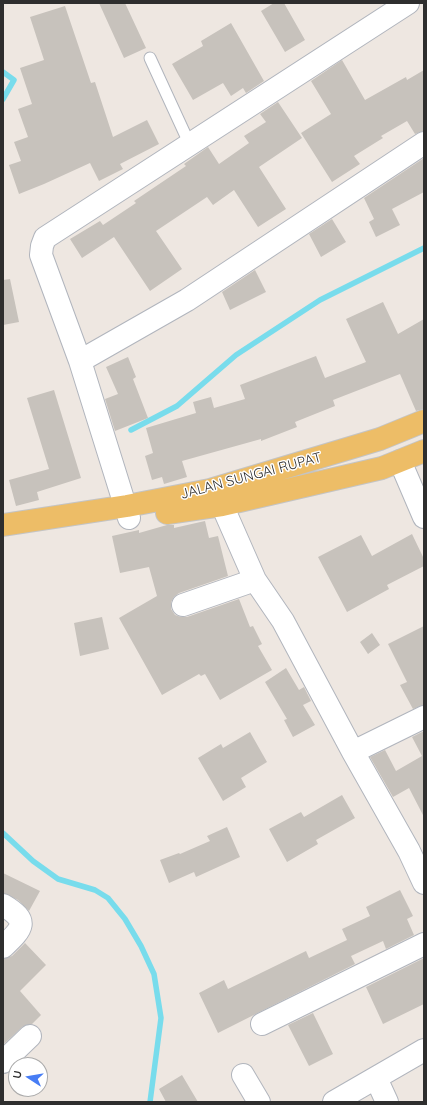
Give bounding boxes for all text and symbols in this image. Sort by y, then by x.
street label: JALAN SUNGAI RUPAT [179,449,323,503]
north arrow [8,1057,48,1097]
text: U [10,1069,25,1080]

